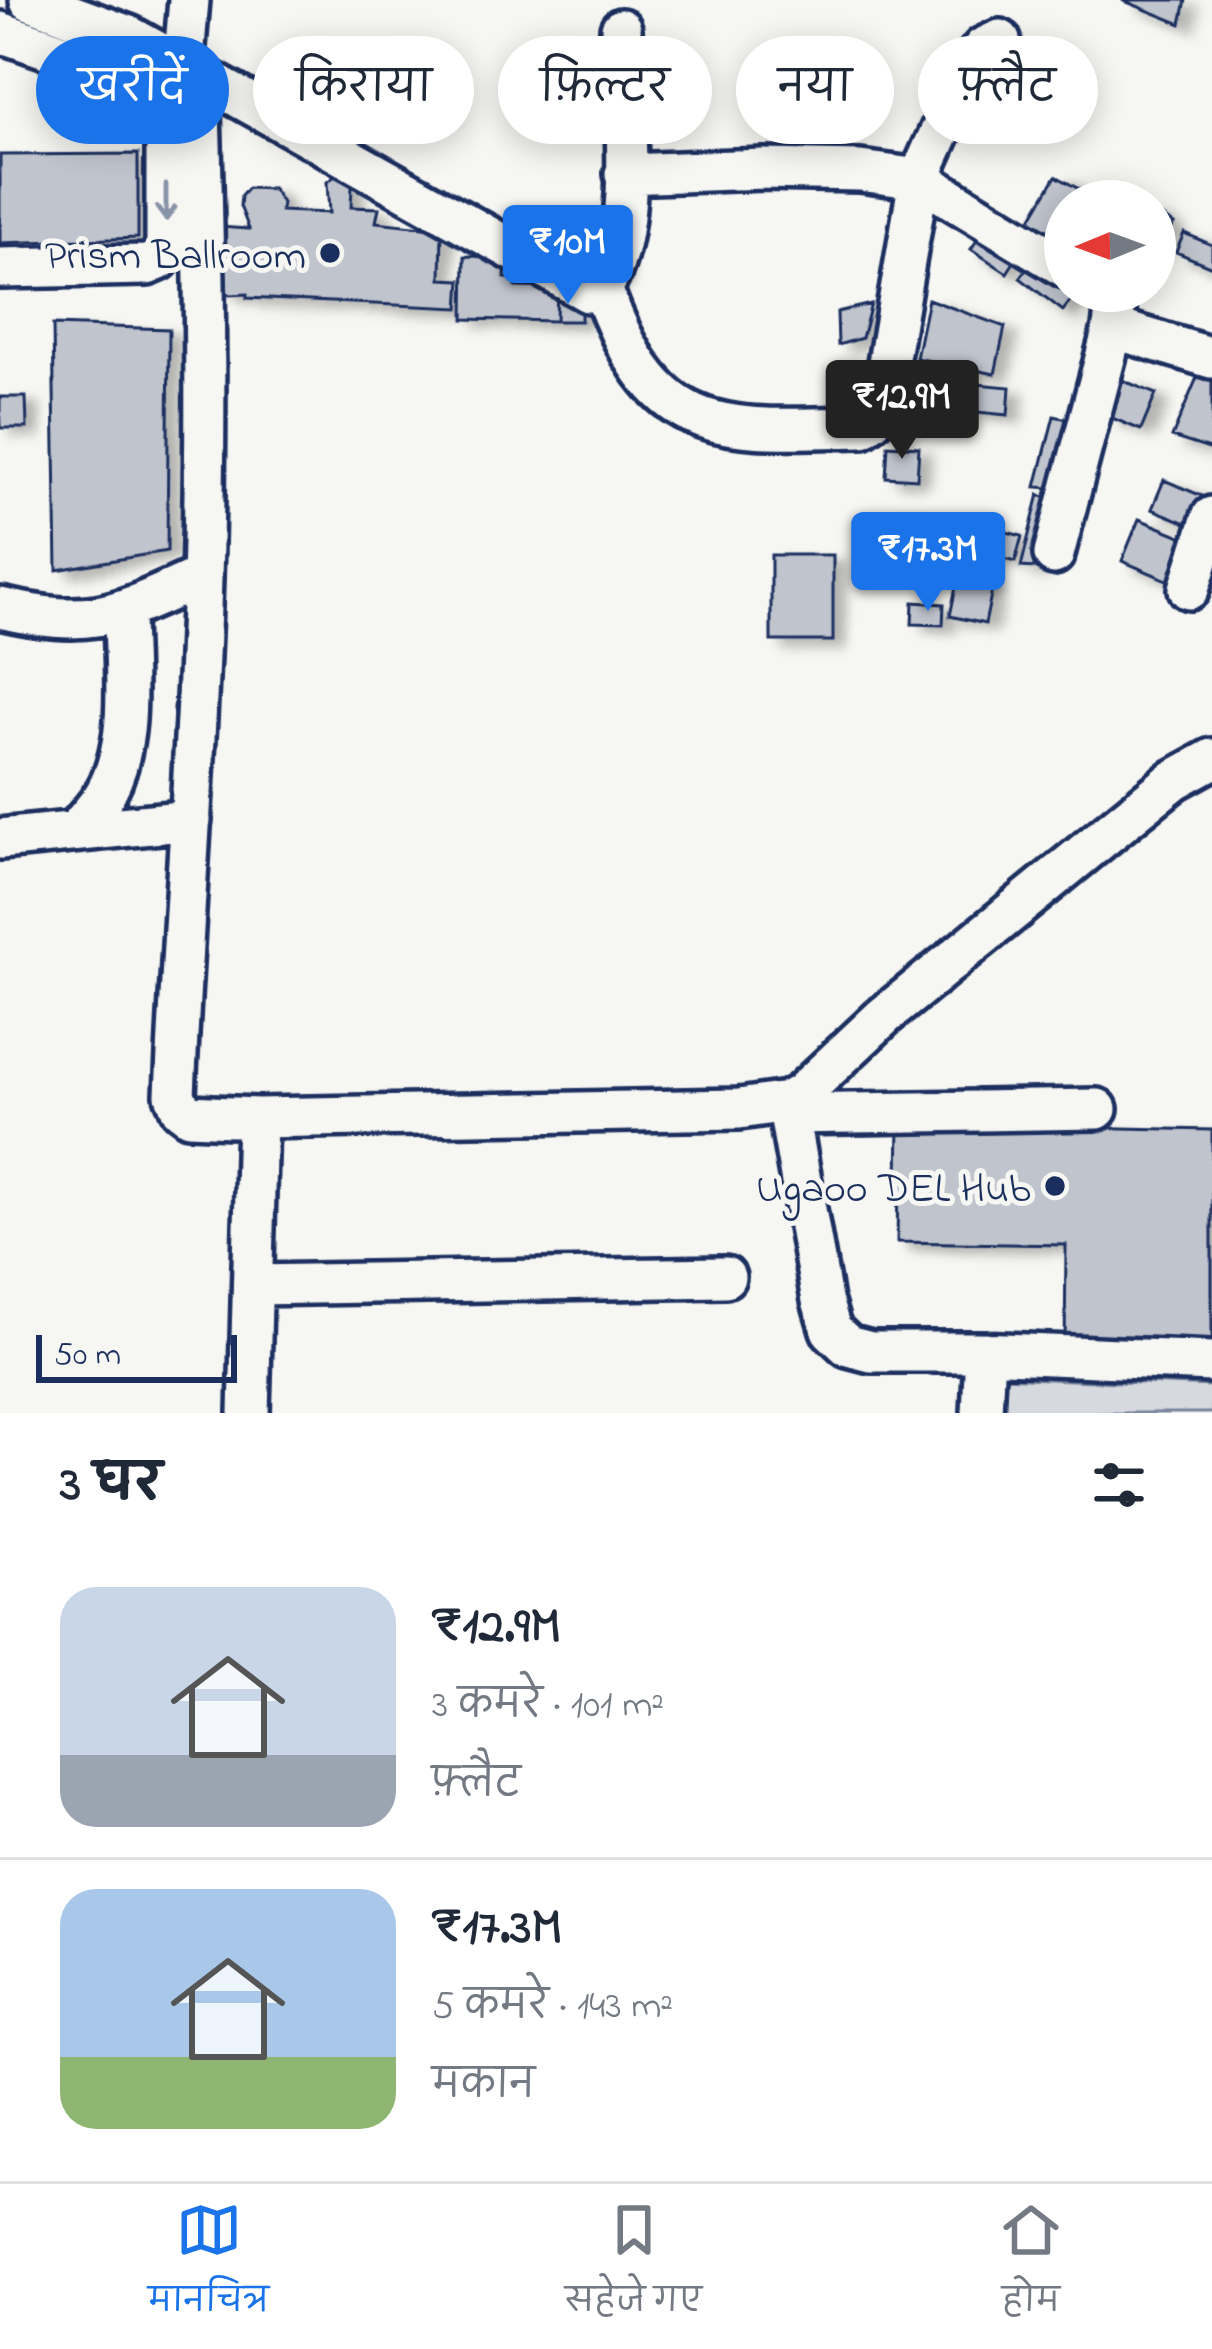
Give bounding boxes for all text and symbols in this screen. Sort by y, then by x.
chip: खरीदें [36,36,229,144]
chip: किराया [253,36,474,144]
chip: फ़िल्टर [498,36,712,144]
chip: नया [736,36,894,144]
chip: फ़्लैट [918,36,1098,144]
north arrow [1044,180,1176,312]
map controls [1044,180,1176,312]
one-way arrow [155,183,177,222]
pin: ₹10M [497,205,639,307]
text: ₹10M [530,215,606,272]
place label: Prism Ballroom [45,227,306,288]
marker: Prism Ballroom [317,240,343,266]
pin: ₹12.9M [804,360,1000,462]
text: ₹12.9M [853,370,951,427]
pin: ₹17.3M [830,512,1026,614]
text: ₹17.3M [878,522,978,579]
place label: Ugaoo DEL Hub [756,1160,1031,1221]
marker: Ugaoo DEL Hub [1042,1173,1068,1199]
scale bar [36,1329,237,1382]
text: 50 m [54,1332,121,1380]
text: 3 घर [60,1449,162,1524]
icon: filters [1086,1452,1152,1518]
text: ₹12.9M [432,1591,561,1666]
icon: home [156,1635,300,1779]
text: 3 कमरे · 101 m² [432,1678,664,1735]
text: फ़्लैट [432,1757,521,1814]
text: ₹17.3M [432,1892,562,1967]
icon: home [156,1937,300,2081]
text: 5 कमरे · 143 m² [432,1979,673,2036]
text: मकान [432,2058,535,2115]
tab: मानचित्र [148,2197,269,2336]
tab: सहेजे गए [565,2197,702,2336]
tab: होम [998,2197,1064,2336]

